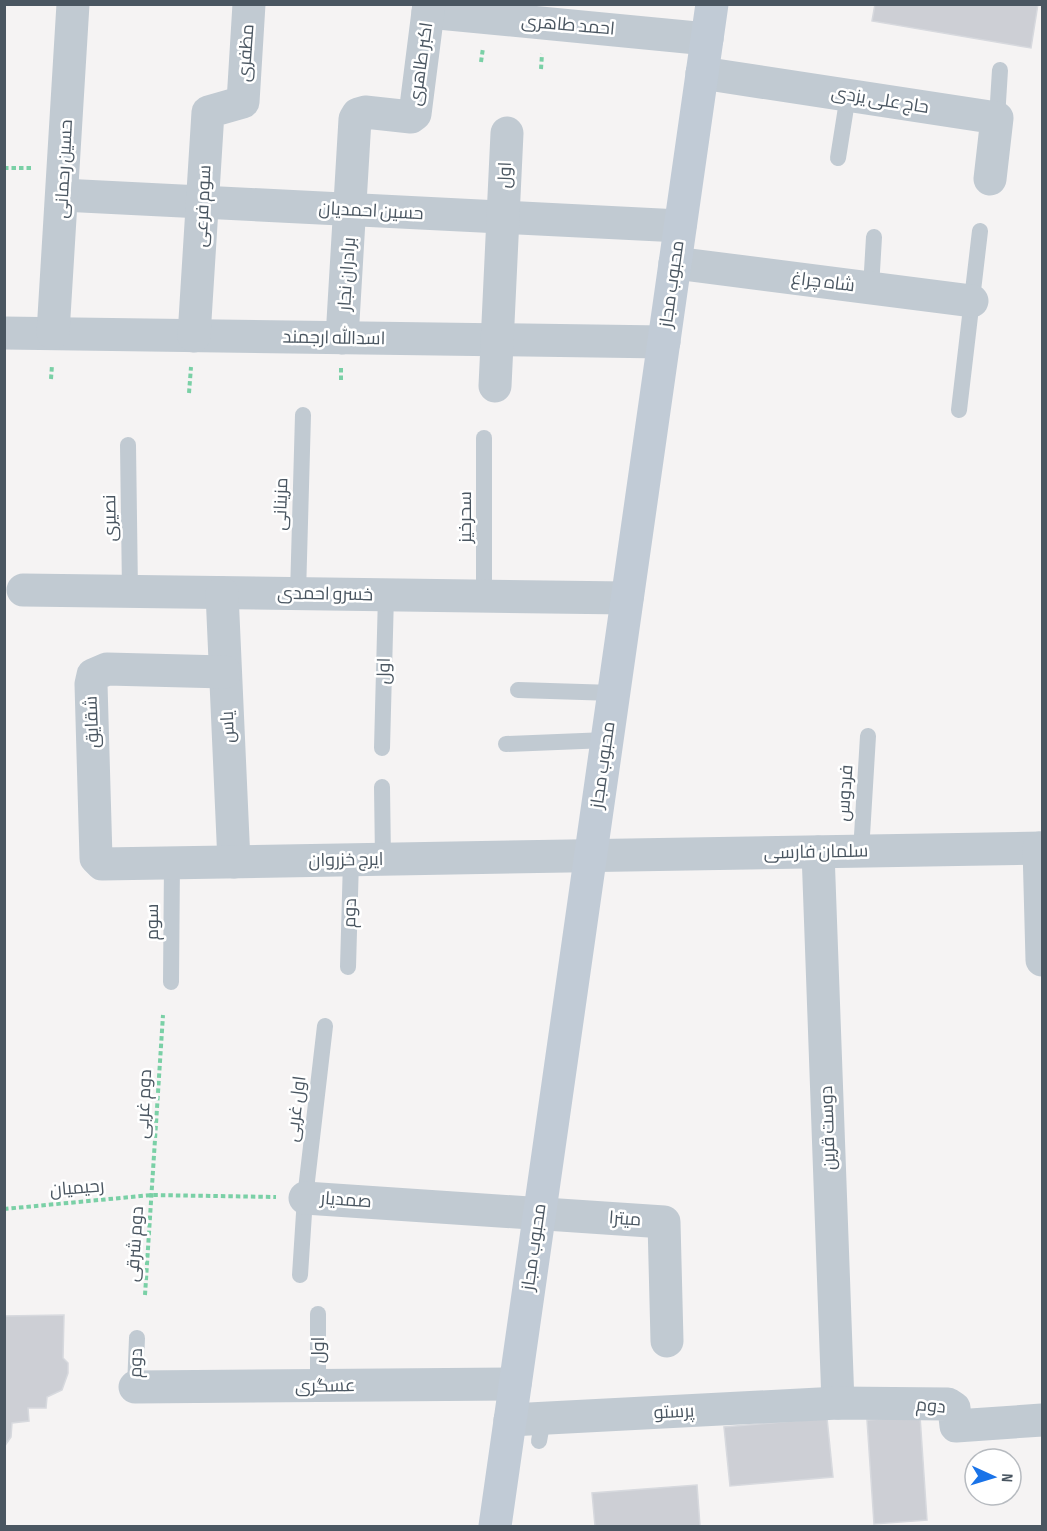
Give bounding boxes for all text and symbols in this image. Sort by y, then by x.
street label: احمد طاهری [520,10,616,40]
street label: اکبر طاهری [405,21,437,107]
street label: مظفری [233,23,259,83]
street label: حاج علی یزدی [830,82,930,119]
street label: حسین رحمانی [51,119,77,219]
street label: اول [494,161,516,189]
street label: سوم فرعی [190,164,217,248]
street label: حسین احمدیان [318,198,424,224]
street label: برادران نجار [334,236,360,313]
street label: محبوب مجاز [655,239,688,330]
street label: شاه چراغ [790,268,856,297]
street label: اسدالله ارجمند [282,325,386,349]
street label: مزینانی [270,477,292,531]
street label: سحرخیز [455,491,476,544]
street label: نصیری [99,494,121,542]
street label: خسرو احمدی [277,583,373,605]
street label: اول [373,657,395,685]
street label: شقایق [81,695,104,749]
street label: یاس [217,710,239,743]
street label: محبوب مجاز [586,720,619,811]
street label: فردوس [833,764,857,822]
street label: سلمان فارسی [764,841,868,863]
street label: ایرج خزروان [308,849,384,872]
street label: دوم [339,898,362,928]
street label: سوم [142,904,164,940]
street label: دوم غربی [132,1069,157,1139]
street label: اول غربی [282,1075,310,1143]
street label: دوست قرین [816,1085,840,1171]
street label: رحیمیان [49,1175,105,1201]
street label: صمدیار [319,1188,372,1212]
street label: محبوب مجاز [517,1202,550,1293]
street label: دوم شرقی [122,1205,149,1283]
street label: میترا [608,1207,642,1231]
street label: اول [308,1337,329,1363]
street label: دوم [125,1348,148,1378]
street label: عسگری [295,1375,355,1397]
street label: دوم [915,1394,947,1419]
street label: پرستو [653,1400,695,1425]
north arrow [963,1447,1023,1507]
text: N [997,1473,1016,1483]

